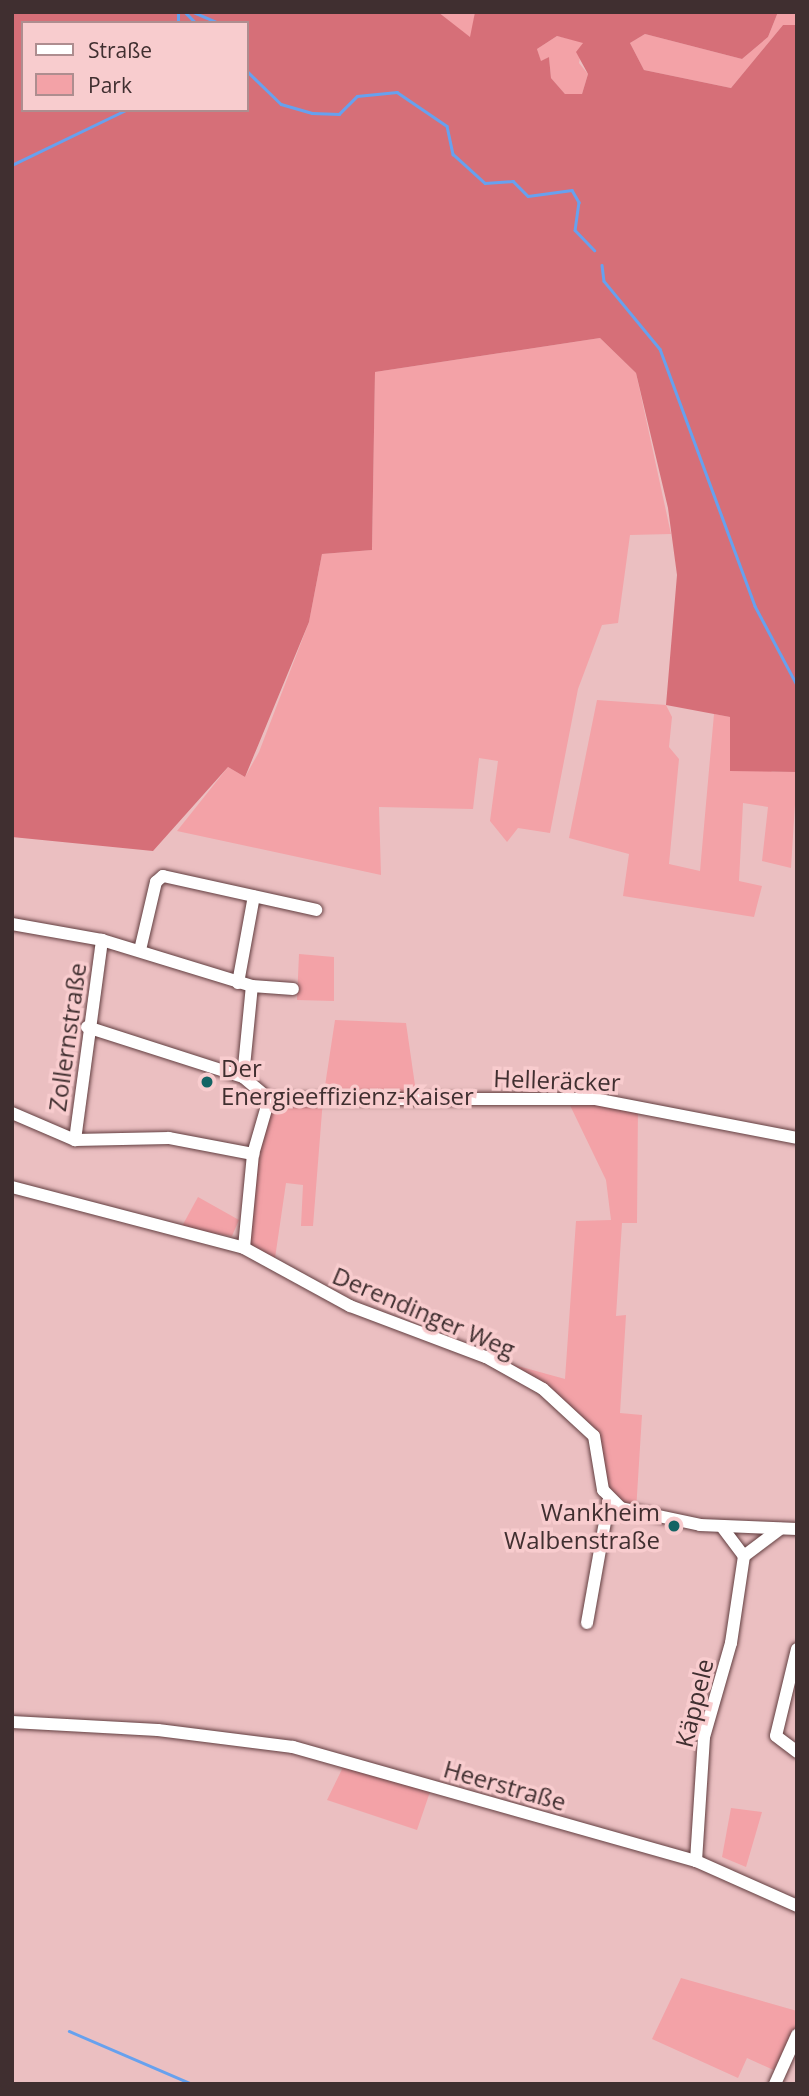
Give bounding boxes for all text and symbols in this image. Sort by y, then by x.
legend [21,21,248,112]
text: Straße [88,36,152,64]
text: Park [88,71,132,99]
street label: Zollernstraße [42,961,92,1113]
place label: Der Energieeffizienz-Kaiser [221,1054,474,1110]
street label: Helleräcker [493,1063,621,1097]
marker: Der Energieeffizienz-Kaiser [199,1074,215,1090]
street label: Derendinger Weg [328,1261,520,1363]
place label: Wankheim Walbenstraße [504,1498,660,1554]
marker: Wankheim Walbenstraße [666,1518,682,1534]
street label: Käppele [669,1656,719,1750]
street label: Heerstraße [440,1754,570,1816]

